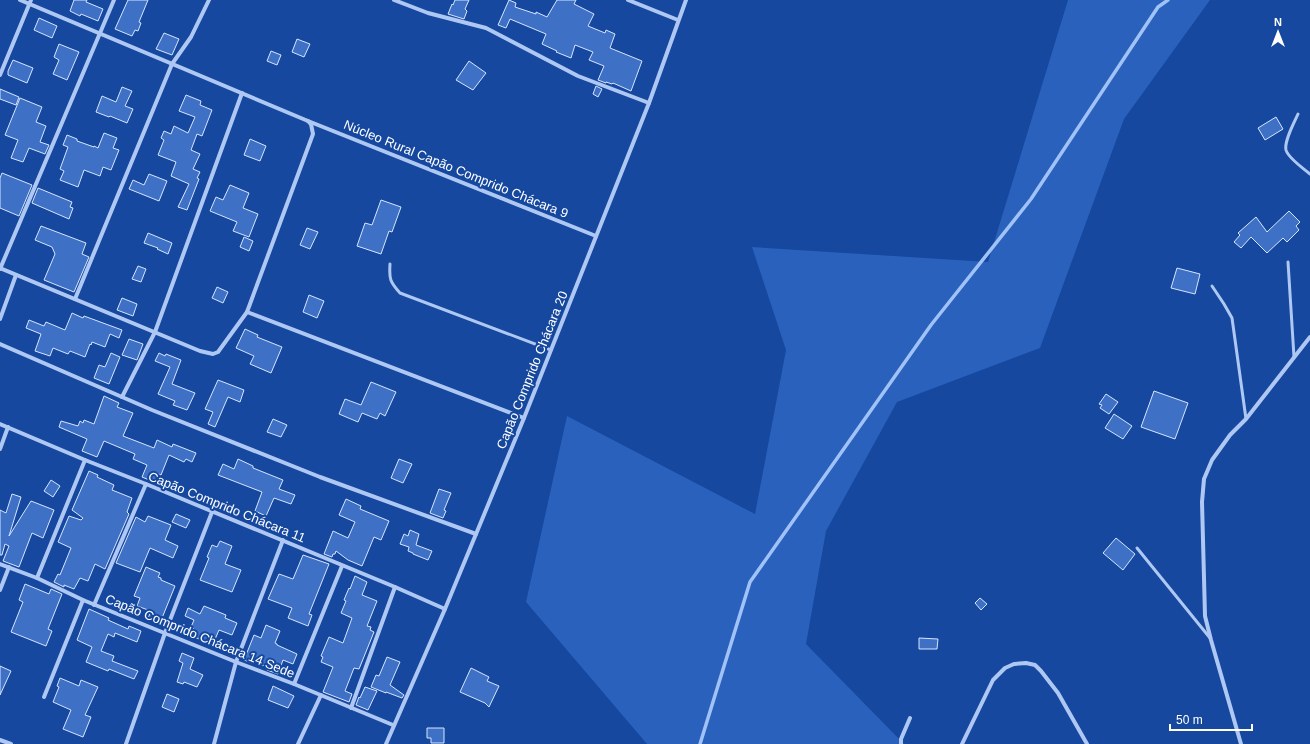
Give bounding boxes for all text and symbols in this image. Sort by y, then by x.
north arrow [1258,12,1298,52]
text: N [1274,16,1282,28]
street label: Núcleo Rural Capão Comprido Chácara 9 [342,117,570,221]
street label: Capão Comprido Chácara 20 [493,289,571,451]
street label: Capão Comprido Chácara 11 [146,469,308,545]
street label: Capão Comprido Chácara 14 Sede [103,591,297,681]
scale bar [1170,706,1252,732]
text: 50 m [1176,713,1203,727]

